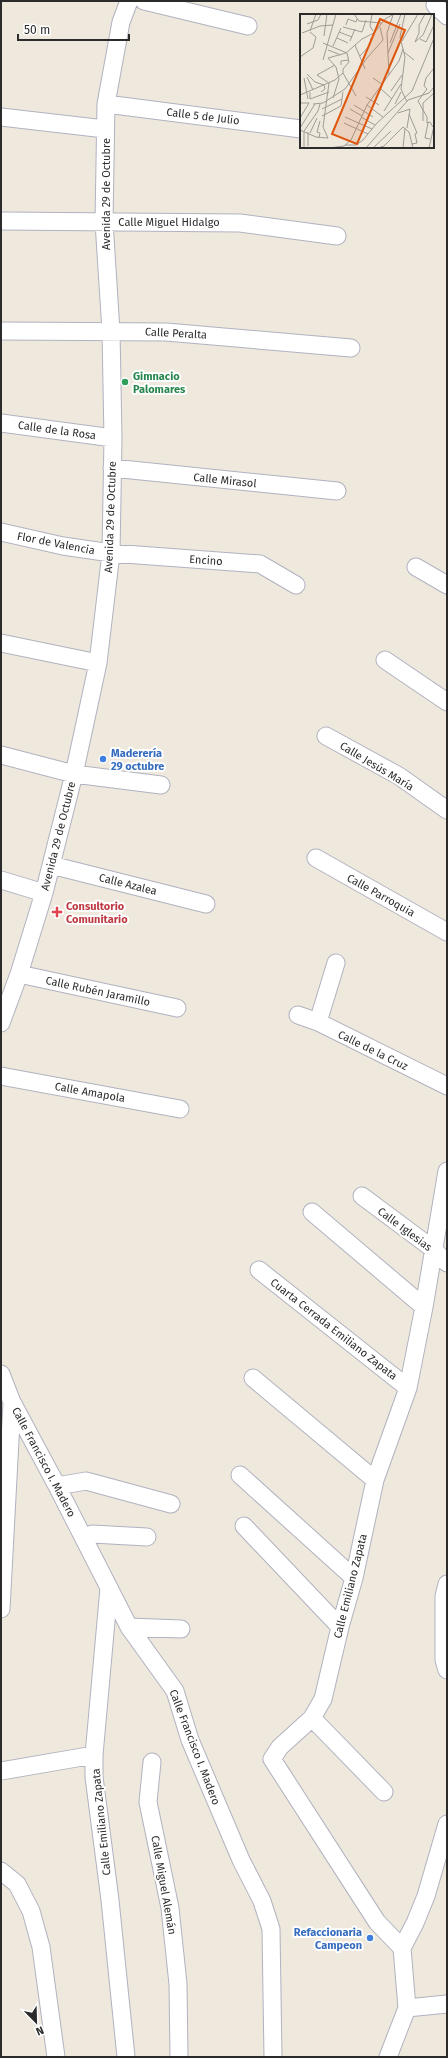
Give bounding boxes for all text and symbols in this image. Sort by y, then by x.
inset map [300,14,434,148]
scale bar [18,16,129,42]
text: 50 m [24,23,50,37]
street label: Calle 5 de Julio [166,106,240,127]
street label: Avenida 29 de Octubre [100,138,113,250]
street label: Calle Miguel Hidalgo [118,216,220,229]
street label: Calle Peralta [145,325,207,342]
place label: Gimnacio Palomares [133,370,186,396]
marker: Gimnacio Palomares [120,377,130,387]
street label: Calle de la Rosa [17,419,97,442]
street label: Avenida 29 de Octubre [102,461,119,573]
street label: Calle Mirasol [193,471,257,490]
street label: Flor de Valencia [16,530,96,557]
street label: Encino [189,553,223,568]
street label: Calle Jesús María [337,739,416,794]
place label: Maderería 29 octubre [111,747,164,773]
marker: Maderería 29 octubre [98,754,108,764]
street label: Avenida 29 de Octubre [39,780,78,892]
street label: Calle Azalea [98,871,158,898]
street label: Calle Parroquia [345,871,417,919]
place label: Consultorio Comunitario [66,900,128,926]
marker: Consultorio Comunitario [51,906,63,918]
street label: Calle Rubén Jaramillo [44,974,151,1009]
street label: Calle de la Cruz [336,1028,410,1073]
street label: Calle Amapola [54,1080,126,1105]
street label: Calle Iglesias [375,1205,434,1254]
street label: Cuarta Cerrada Emiliano Zapata [268,1276,400,1383]
street label: Calle Francisco I. Madero [9,1405,78,1519]
street label: Calle Emiliano Zapata [331,1532,370,1640]
street label: Calle Francisco I. Madero [166,1688,223,1807]
street label: Calle Emiliano Zapata [89,1768,114,1876]
street label: Calle Miguel Alemán [148,1835,179,1936]
place label: Refaccionaria Campeon [294,1926,362,1952]
marker: Refaccionaria Campeon [365,1933,375,1943]
north arrow [16,2002,56,2042]
text: N [34,2023,46,2038]

